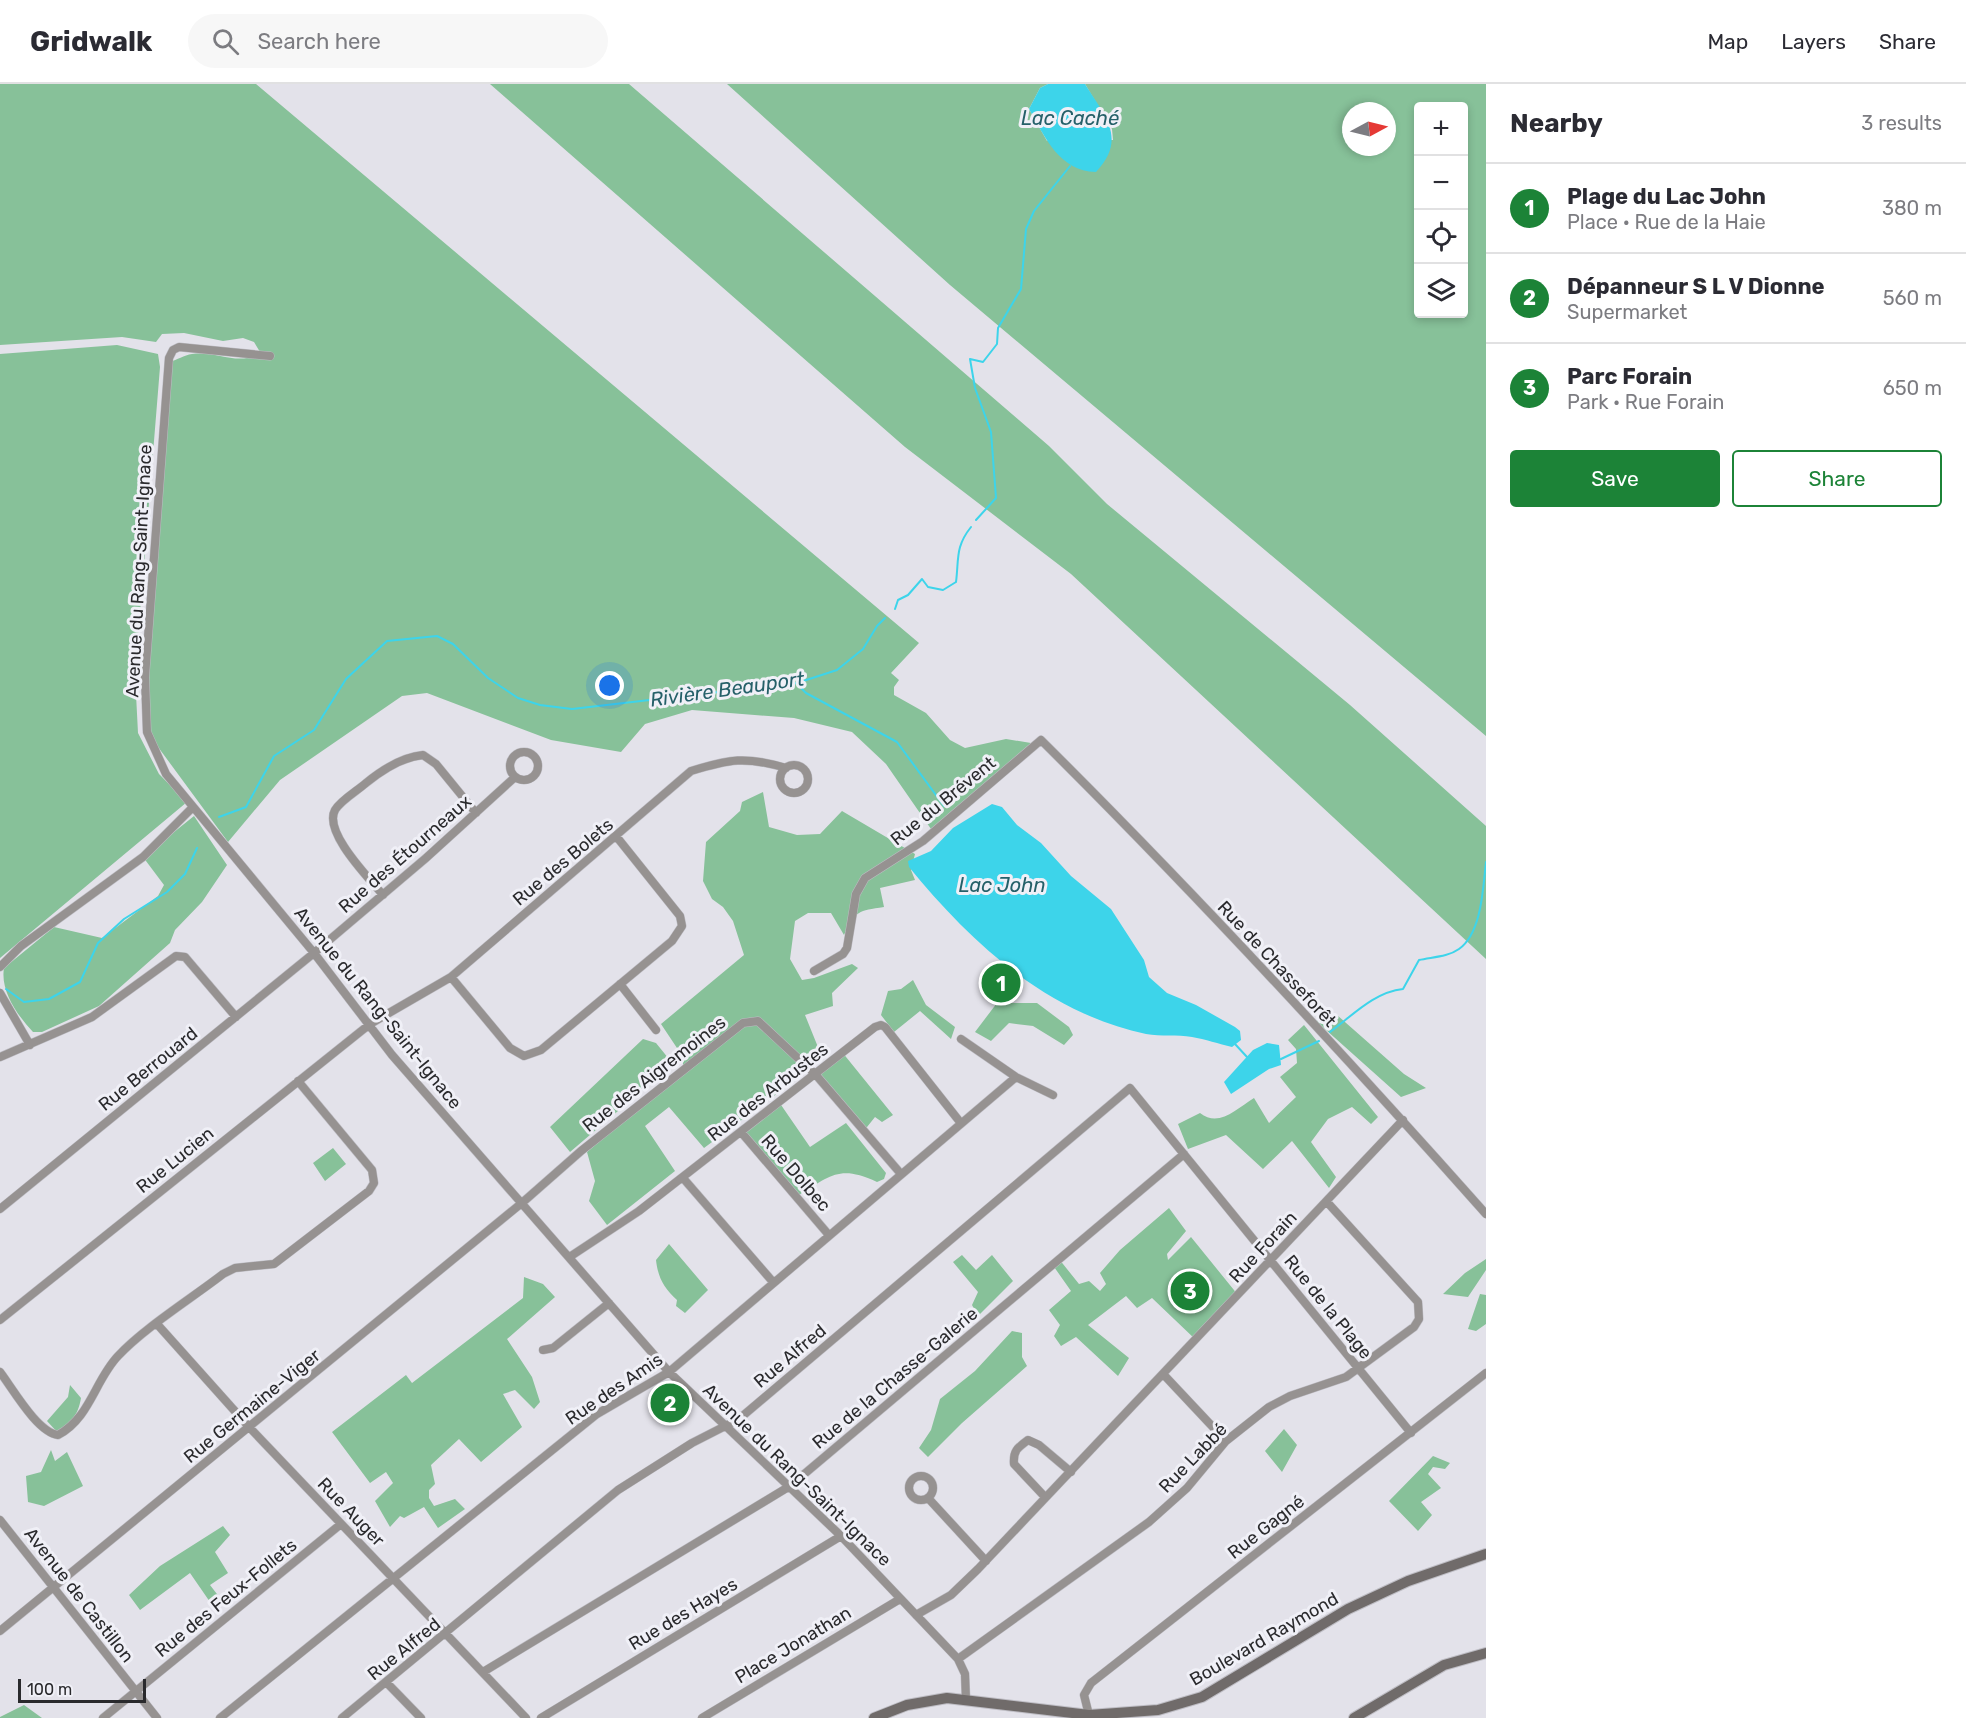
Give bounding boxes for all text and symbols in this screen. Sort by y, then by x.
search box [188,14,608,68]
text: Gridwalk [30,25,152,58]
icon: search [209,25,242,58]
text: Search here [257,28,381,55]
text: Map [1707,29,1748,54]
text: Layers [1781,29,1846,54]
text: Share [1879,29,1936,54]
north arrow [1342,102,1396,156]
map controls [1414,102,1468,318]
button: + [1414,102,1468,156]
water label: Lac Caché [1021,106,1119,130]
text: Nearby [1510,108,1603,139]
text: 3 results [1861,111,1942,135]
button: − [1414,156,1468,210]
text: Plage du Lac John [1567,183,1766,210]
text: 1 [1525,196,1534,220]
text: 380 m [1882,196,1942,220]
button: locate [1414,210,1468,264]
text: Place · Rue de la Haie [1567,210,1766,234]
button: layers [1414,264,1468,318]
text: Dépanneur S L V Dionne [1567,273,1825,300]
text: 2 [1523,286,1536,310]
text: 560 m [1883,286,1942,310]
text: Supermarket [1567,300,1687,324]
text: Parc Forain [1567,363,1692,390]
text: 3 [1523,376,1536,400]
text: 650 m [1883,376,1942,400]
text: Park · Rue Forain [1567,390,1724,414]
street label: Avenue du Rang-Saint-Ignace [121,444,157,698]
button: Save [1510,450,1720,507]
button: Share [1732,450,1942,507]
water label: Rivière Beauport [648,666,806,712]
your location [595,671,624,700]
street label: Rue du Brévent [886,752,1000,850]
street label: Rue des Étourneaux [334,790,476,918]
street label: Rue des Bolets [508,814,618,910]
water label: Lac John [958,873,1046,897]
street label: Rue de Chasseforêt [1213,896,1341,1032]
street label: Avenue du Rang-Saint-Ignace [290,903,466,1113]
pin: 1 [982,960,1020,1006]
street label: Rue des Aigremoines [578,1011,730,1137]
street label: Rue Berrouard [94,1022,202,1116]
street label: Rue des Arbustes [703,1038,833,1146]
street label: Rue Lucien [132,1122,218,1198]
street label: Rue Dolbec [757,1130,835,1216]
street label: Rue Forain [1224,1207,1302,1287]
street label: Rue de la Plage [1279,1250,1377,1364]
pin: 3 [1170,1268,1210,1314]
street label: Rue de la Chasse-Galerie [808,1302,982,1454]
street label: Rue Alfred [749,1319,831,1393]
street label: Rue Germaine-Viger [179,1344,325,1468]
street label: Rue des Amis [561,1348,667,1430]
street label: Avenue du Rang-Saint-Ignace [698,1379,896,1571]
pin: 2 [650,1380,690,1426]
street label: Rue Labbé [1154,1418,1232,1498]
street label: Rue Auger [313,1473,389,1551]
street label: Rue Gagné [1223,1490,1309,1564]
street label: Avenue de Castillon [19,1523,139,1667]
street label: Rue des Feux-Follets [151,1534,301,1662]
street label: Rue des Hayes [625,1573,741,1655]
street label: Boulevard Raymond [1186,1587,1342,1691]
street label: Place Jonathan [731,1602,855,1688]
street label: Rue Alfred [363,1613,445,1685]
scale bar [18,1676,146,1704]
text: 100 m [27,1680,72,1699]

